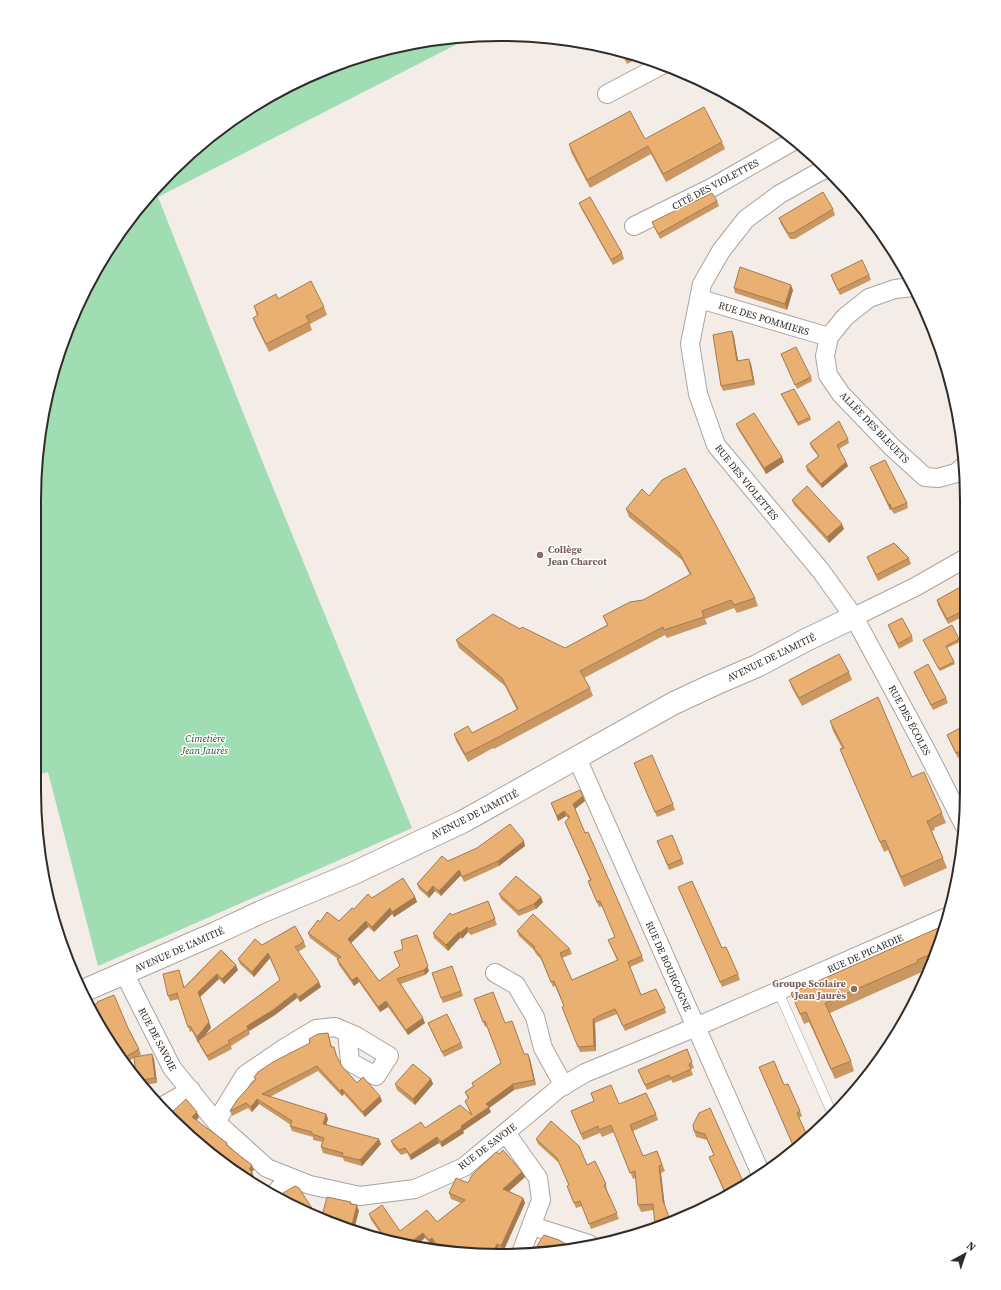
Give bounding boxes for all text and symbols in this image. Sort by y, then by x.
street label: CITÉ DES VIOLETTES [670,156,761,213]
street label: RUE DES POMMIERS [717,299,811,338]
street label: ALLÉE DES BLEUETS [837,389,912,466]
street label: RUE DES VIOLETTES [712,442,781,523]
place label: Collège Jean Charcot [547,543,607,568]
marker: Collège Jean Charcot [535,550,545,560]
street label: AVENUE DE L'AMITIÉ [725,630,818,685]
street label: RUE DES ÉCOLES [886,683,934,758]
park label: Cimetière Jean Jaurès [180,732,228,757]
street label: AVENUE DE L'AMITIÉ [428,787,520,842]
street label: RUE DE BOURGOGNE [643,919,694,1013]
street label: AVENUE DE L'AMITIÉ [132,924,226,975]
street label: RUE DE PICARDIE [825,931,905,976]
place label: Groupe Scolaire Jean Jaurès [772,977,846,1002]
marker: Groupe Scolaire Jean Jaurès [849,984,859,994]
street label: RUE DE SAVOIE [135,1005,180,1073]
street label: RUE DE SAVOIE [455,1120,519,1173]
north arrow [945,1234,985,1274]
text: N [963,1238,979,1255]

